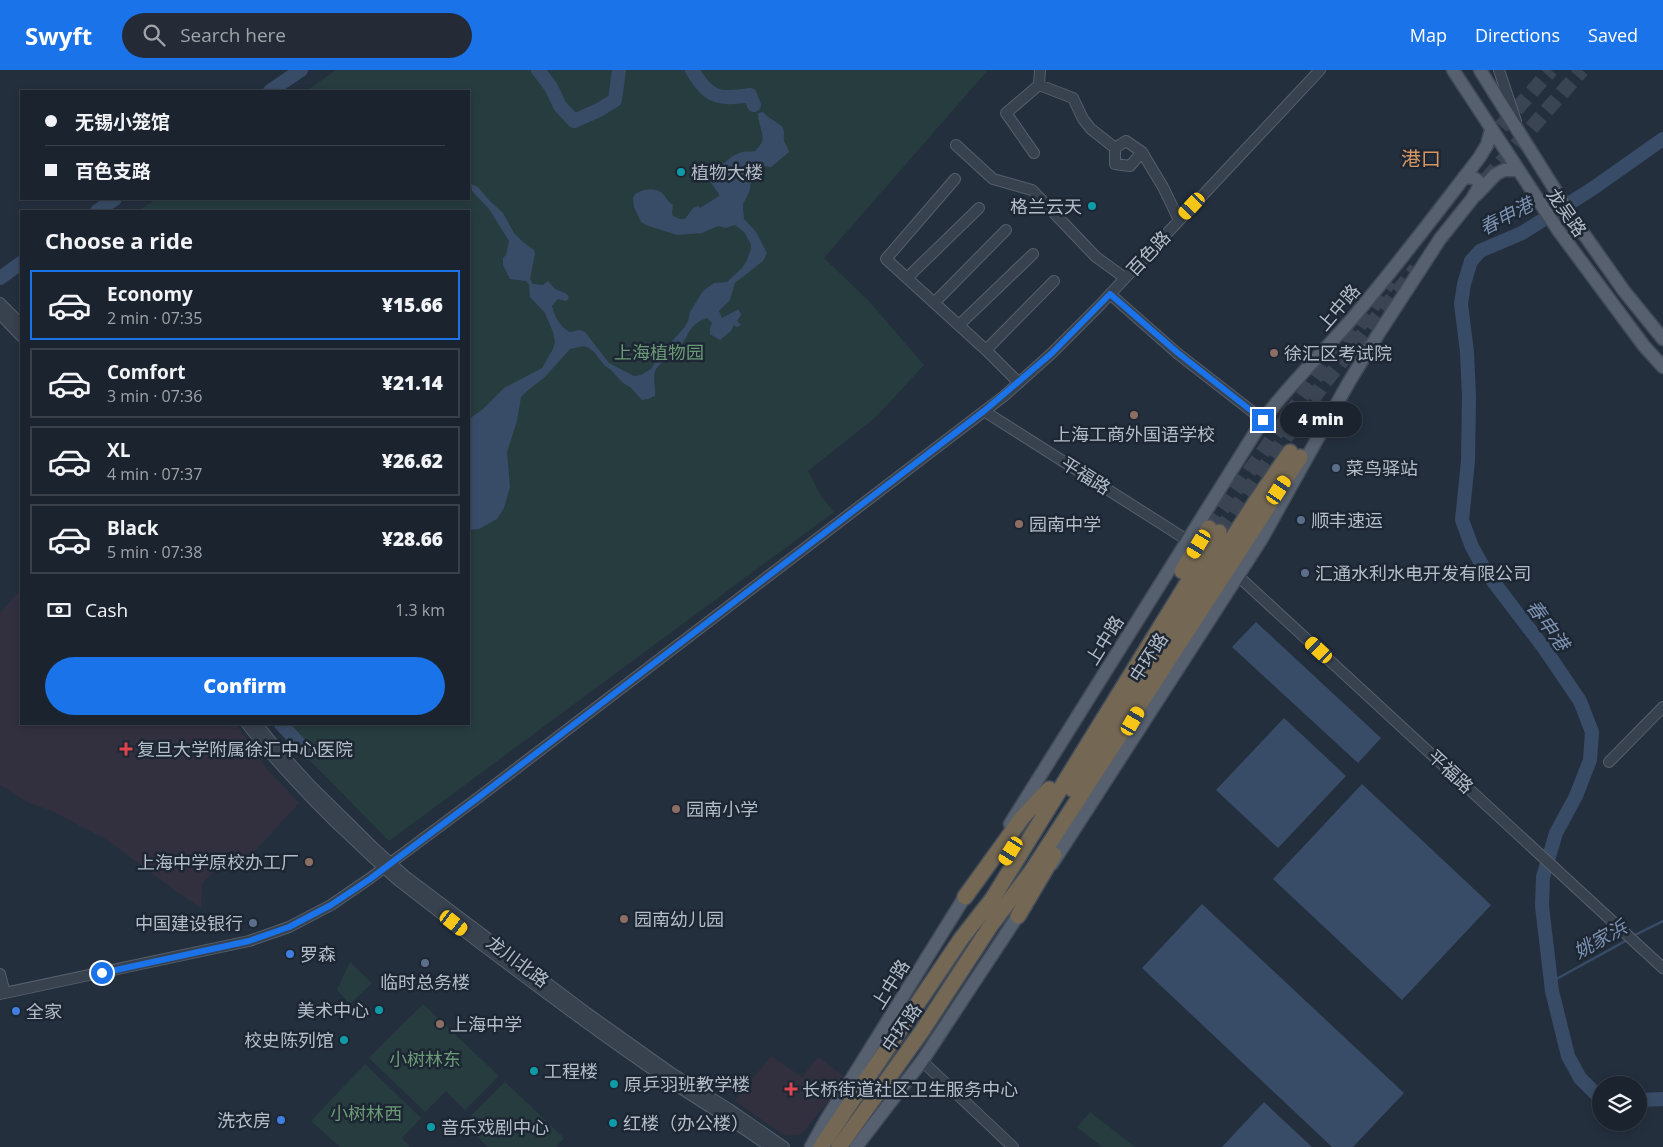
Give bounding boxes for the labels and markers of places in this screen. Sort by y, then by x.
place label: 植物大楼 [691,160,763,184]
marker: 植物大楼 [675,166,687,178]
place label: 格兰云天 [1010,194,1082,218]
marker: 格兰云天 [1086,200,1098,212]
place label: 徐汇区考试院 [1284,341,1392,365]
marker: 徐汇区考试院 [1268,347,1280,359]
marker: 上海工商外国语学校 [1128,409,1140,421]
place label: 上海工商外国语学校 [1053,422,1215,446]
place label: 菜鸟驿站 [1346,456,1418,480]
marker: 菜鸟驿站 [1330,462,1342,474]
place label: 顺丰速运 [1311,508,1383,532]
place label: 园南中学 [1029,512,1101,536]
marker: 顺丰速运 [1295,514,1307,526]
marker: 园南中学 [1013,518,1025,530]
place label: 汇通水利水电开发有限公司 [1315,561,1531,585]
marker: 汇通水利水电开发有限公司 [1299,567,1311,579]
place label: 复旦大学附属徐汇中心医院 [137,737,353,761]
marker: 复旦大学附属徐汇中心医院 [119,742,133,756]
place label: 园南小学 [686,797,758,821]
marker: 园南小学 [670,803,682,815]
place label: 上海中学原校办工厂 [137,850,299,874]
marker: 上海中学原校办工厂 [303,856,315,868]
place label: 园南幼儿园 [634,907,724,931]
place label: 中国建设银行 [135,911,243,935]
marker: 园南幼儿园 [618,913,630,925]
marker: 中国建设银行 [247,917,259,929]
place label: 罗森 [300,942,336,966]
marker: 罗森 [284,948,296,960]
marker: 临时总务楼 [419,957,431,969]
place label: 临时总务楼 [380,970,470,994]
place label: 美术中心 [297,998,369,1022]
place label: 全家 [26,999,62,1023]
marker: 美术中心 [373,1004,385,1016]
marker: 全家 [10,1005,22,1017]
place label: 上海中学 [450,1012,522,1036]
marker: 上海中学 [434,1018,446,1030]
place label: 校史陈列馆 [244,1028,334,1052]
marker: 校史陈列馆 [338,1034,350,1046]
place label: 工程楼 [544,1059,598,1083]
marker: 工程楼 [528,1065,540,1077]
place label: 原乒羽班教学楼 [624,1072,750,1096]
place label: 长桥街道社区卫生服务中心 [802,1077,1018,1101]
marker: 原乒羽班教学楼 [608,1078,620,1090]
marker: 长桥街道社区卫生服务中心 [784,1082,798,1096]
place label: 洗衣房 [217,1108,271,1132]
place label: 红楼（办公楼） [623,1111,749,1135]
marker: 洗衣房 [275,1114,287,1126]
place label: 音乐戏剧中心 [441,1115,549,1139]
marker: 红楼（办公楼） [607,1117,619,1129]
marker: 音乐戏剧中心 [425,1121,437,1133]

